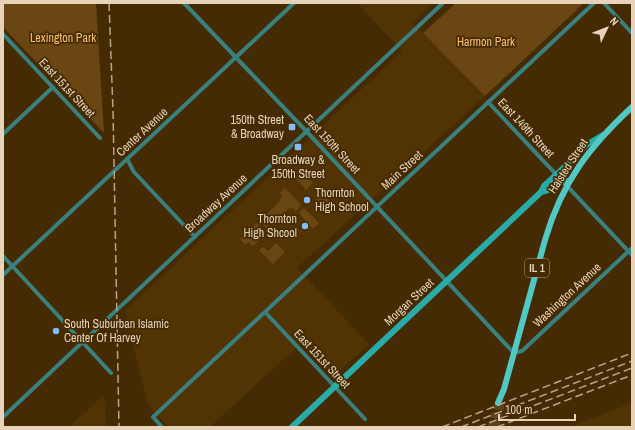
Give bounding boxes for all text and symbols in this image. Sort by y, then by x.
north arrow [587,8,627,48]
text: N [607,14,622,28]
park label: Lexington Park [30,30,96,46]
park label: Harmon Park [457,34,515,50]
street label: East 151st Street [35,55,99,121]
street label: East 149th Street [494,95,558,161]
street label: Center Avenue [113,104,171,160]
street label: East 150th Street [300,111,364,177]
place label: 150th Street & Broadway [230,112,284,142]
marker: 150th Street & Broadway [287,122,297,132]
street label: Halsted Street [544,135,592,197]
marker: Broadway & 150th Street [293,142,303,152]
street label: Main Street [378,147,426,193]
place label: Broadway & 150th Street [271,152,325,182]
street label: Broadway Avenue [182,170,250,236]
place label: Thornton High School [315,185,369,215]
marker: Thornton High School [302,195,312,205]
place label: Thornton High Shcool [243,211,297,241]
marker: Thornton High Shcool [300,221,310,231]
road number: IL 1 [525,259,549,277]
street label: Washington Avenue [530,259,604,331]
street label: Morgan Street [381,275,437,329]
place label: South Suburban Islamic Center Of Harvey [64,316,169,346]
marker: South Suburban Islamic Center Of Harvey [51,326,61,336]
street label: East 151st Street [290,326,354,392]
scale bar [499,396,575,422]
text: 100 m [505,402,532,418]

